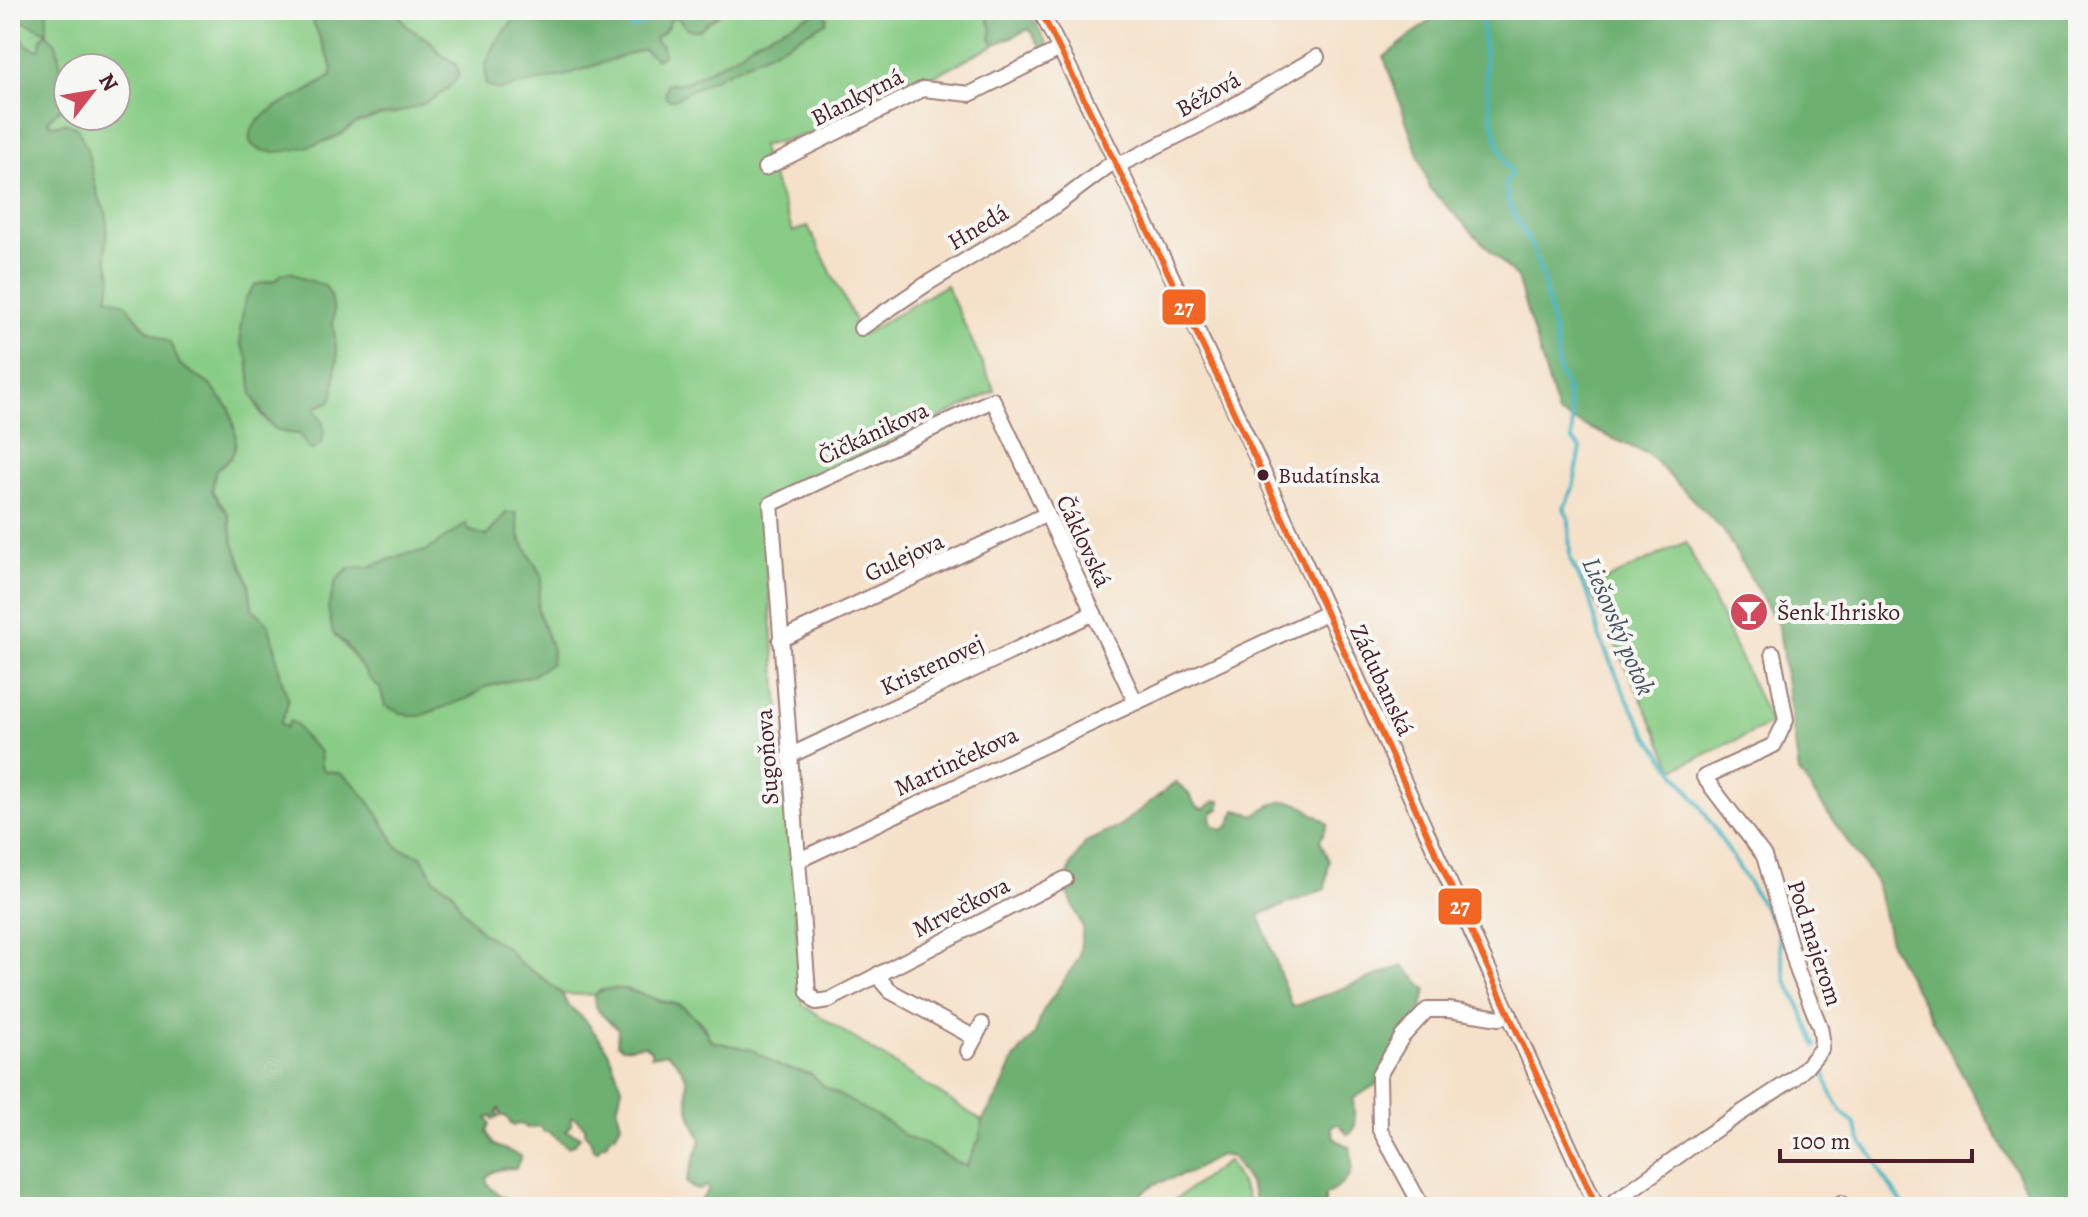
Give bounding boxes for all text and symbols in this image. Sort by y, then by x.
north arrow [52,52,132,132]
street label: Blankytná [805,60,909,134]
street label: Béžová [1170,63,1247,125]
text: N [91,68,125,97]
street label: Hnedá [942,196,1015,258]
line badge: 27 [1161,288,1207,326]
text: 27 [1174,293,1195,323]
street label: Čičkánikova [813,393,934,473]
place label: Budatínska [1278,461,1381,491]
marker: Budatínska [1255,467,1271,483]
street label: Čáklovská [1049,490,1120,593]
street label: Gulejova [859,524,950,589]
water label: Liešovský potok [1574,552,1663,701]
bar icon: Šenk Ihrisko [1728,591,1770,633]
place label: Šenk Ihrisko [1777,596,1900,628]
street label: Zádubanská [1342,619,1422,742]
street label: Kristenovej [875,627,989,703]
street label: Sugoňova [748,707,786,806]
street label: Martinčekova [889,718,1024,804]
street label: Mrvečkova [907,868,1016,945]
street label: Pod majerom [1780,876,1850,1010]
line badge: 27 [1437,887,1483,926]
text: 27 [1450,892,1471,922]
scale bar [1780,1113,1972,1163]
text: 100 m [1792,1125,1851,1157]

